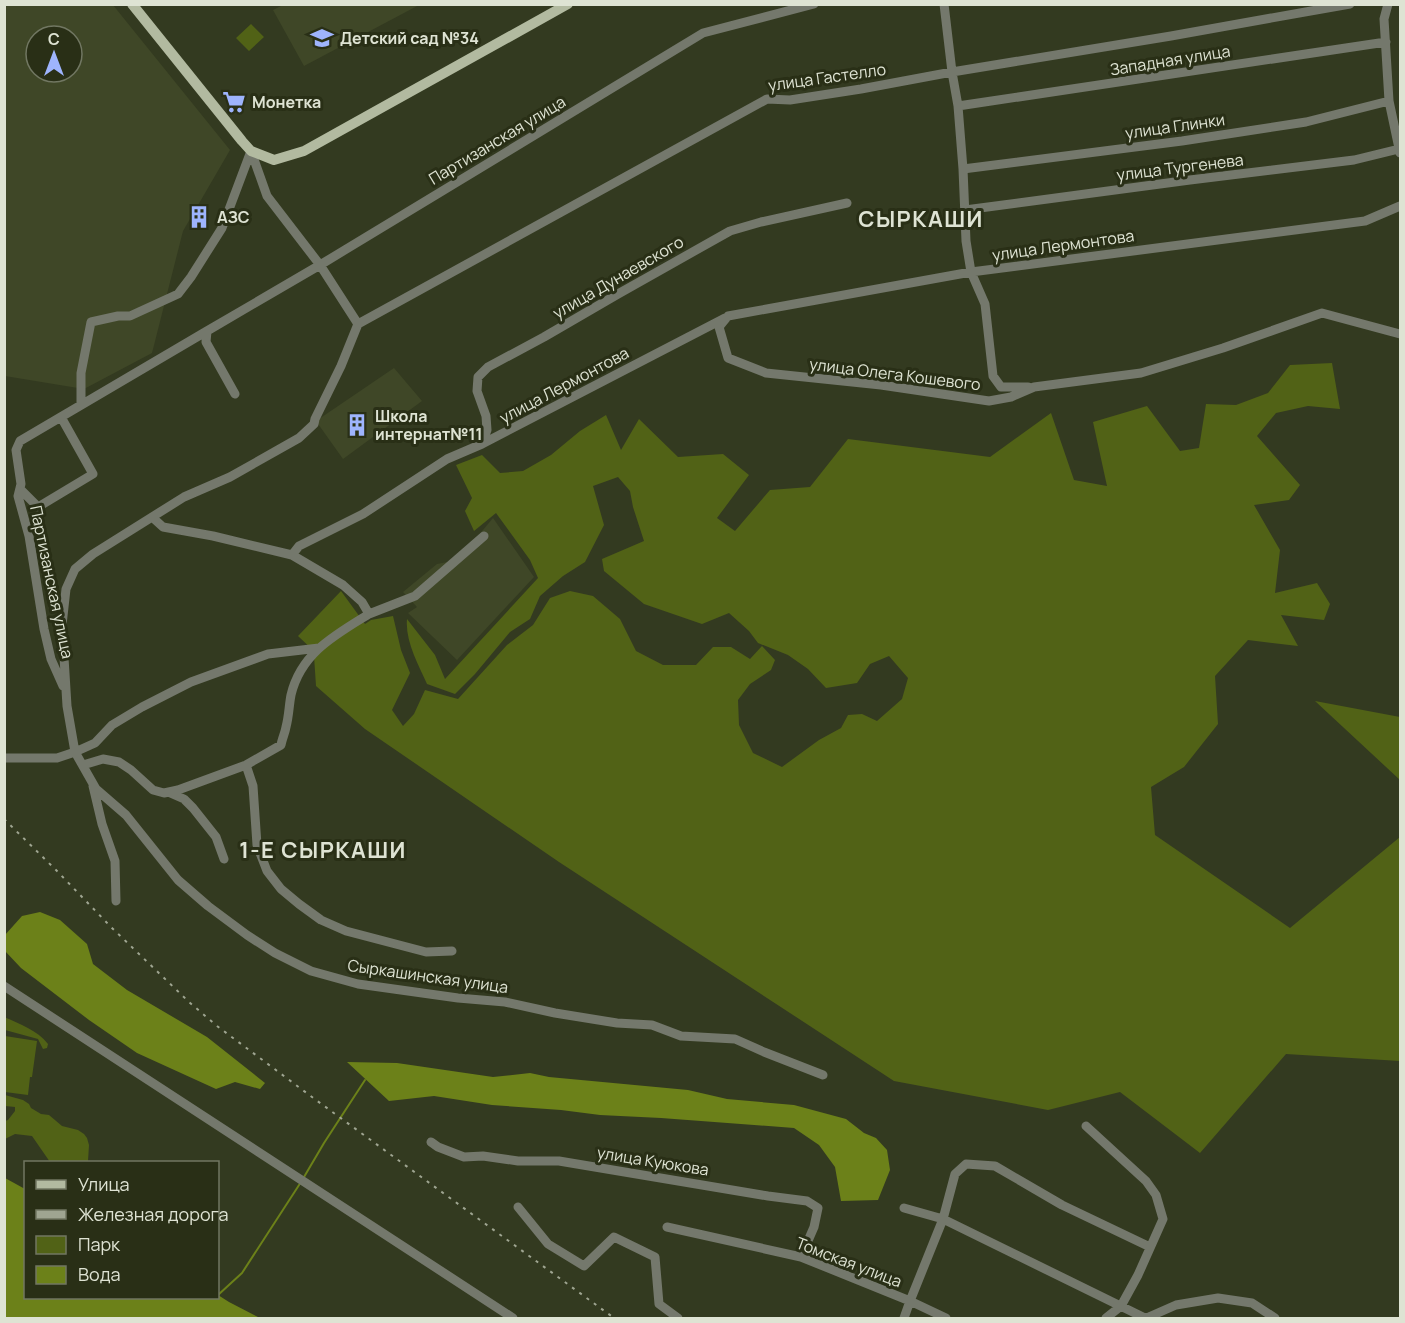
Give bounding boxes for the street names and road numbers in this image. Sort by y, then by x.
street label: Западная улица [1108,40,1232,80]
street label: улица Гастелло [767,58,887,96]
street label: Партизанская улица [424,90,570,190]
street label: улица Глинки [1124,108,1226,144]
street label: улица Тургенева [1115,148,1245,186]
street label: улица Лермонтова [991,224,1135,266]
street label: улица Дунаевского [549,231,687,323]
street label: улица Лермонтова [496,342,632,428]
street label: улица Олега Кошевого [808,353,982,395]
street label: Партизанская улица [25,503,79,661]
street label: Сыркашинская улица [346,954,510,998]
street label: улица Куюкова [595,1141,711,1181]
street label: Томская улица [793,1232,905,1292]

